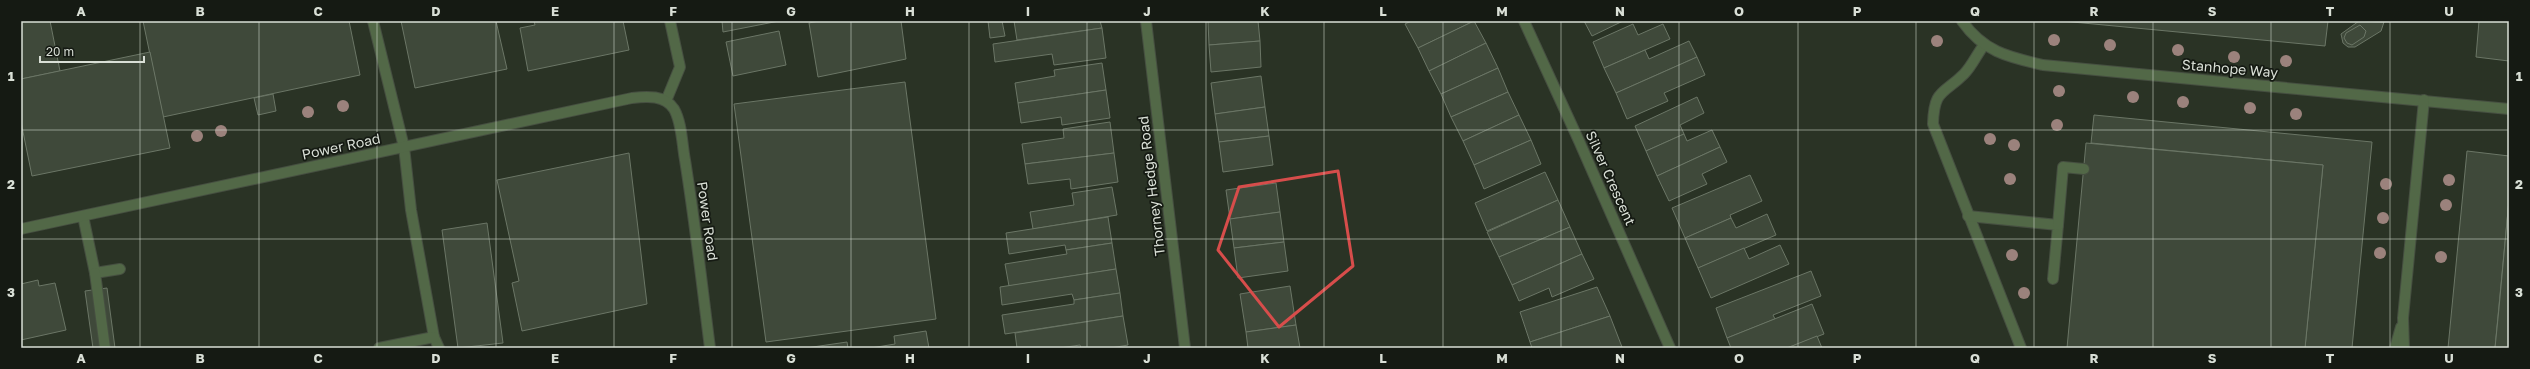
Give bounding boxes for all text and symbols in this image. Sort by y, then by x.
text: A [76,3,86,19]
text: B [195,3,205,19]
text: C [313,3,323,19]
text: D [431,3,441,19]
text: E [551,3,559,19]
text: F [669,3,677,19]
text: G [786,3,796,19]
text: H [905,3,915,19]
text: I [1026,3,1030,19]
text: J [1143,3,1151,19]
text: K [1260,3,1270,19]
text: L [1379,3,1387,19]
text: M [1496,3,1508,19]
text: N [1615,3,1625,19]
text: O [1734,3,1744,19]
text: P [1853,3,1862,19]
text: Q [1970,3,1980,19]
text: R [2089,3,2099,19]
text: S [2208,3,2217,19]
text: T [2326,3,2335,19]
text: U [2444,3,2454,19]
scale bar [40,38,144,64]
text: 20 m [46,44,74,59]
street label: Stanhope Way [2181,55,2279,81]
text: 1 [8,68,15,84]
text: 1 [2516,68,2523,84]
street label: Thorney Hedge Road [1134,115,1168,257]
street label: Silver Crescent [1583,128,1639,228]
street label: Power Road [300,129,382,163]
text: 2 [7,176,15,192]
text: 2 [2515,176,2523,192]
street label: Power Road [694,180,722,262]
text: 3 [7,284,15,300]
text: 3 [2515,284,2523,300]
text: A [76,350,86,366]
text: B [195,350,205,366]
text: C [313,350,323,366]
text: D [431,350,441,366]
text: E [551,350,559,366]
text: F [669,350,677,366]
text: G [786,350,796,366]
text: H [905,350,915,366]
text: I [1026,350,1030,366]
text: J [1143,350,1151,366]
text: K [1260,350,1270,366]
text: L [1379,350,1387,366]
text: M [1496,350,1508,366]
text: N [1615,350,1625,366]
text: O [1734,350,1744,366]
text: P [1853,350,1862,366]
text: Q [1970,350,1980,366]
text: R [2089,350,2099,366]
text: S [2208,350,2217,366]
text: T [2326,350,2335,366]
text: U [2444,350,2454,366]

